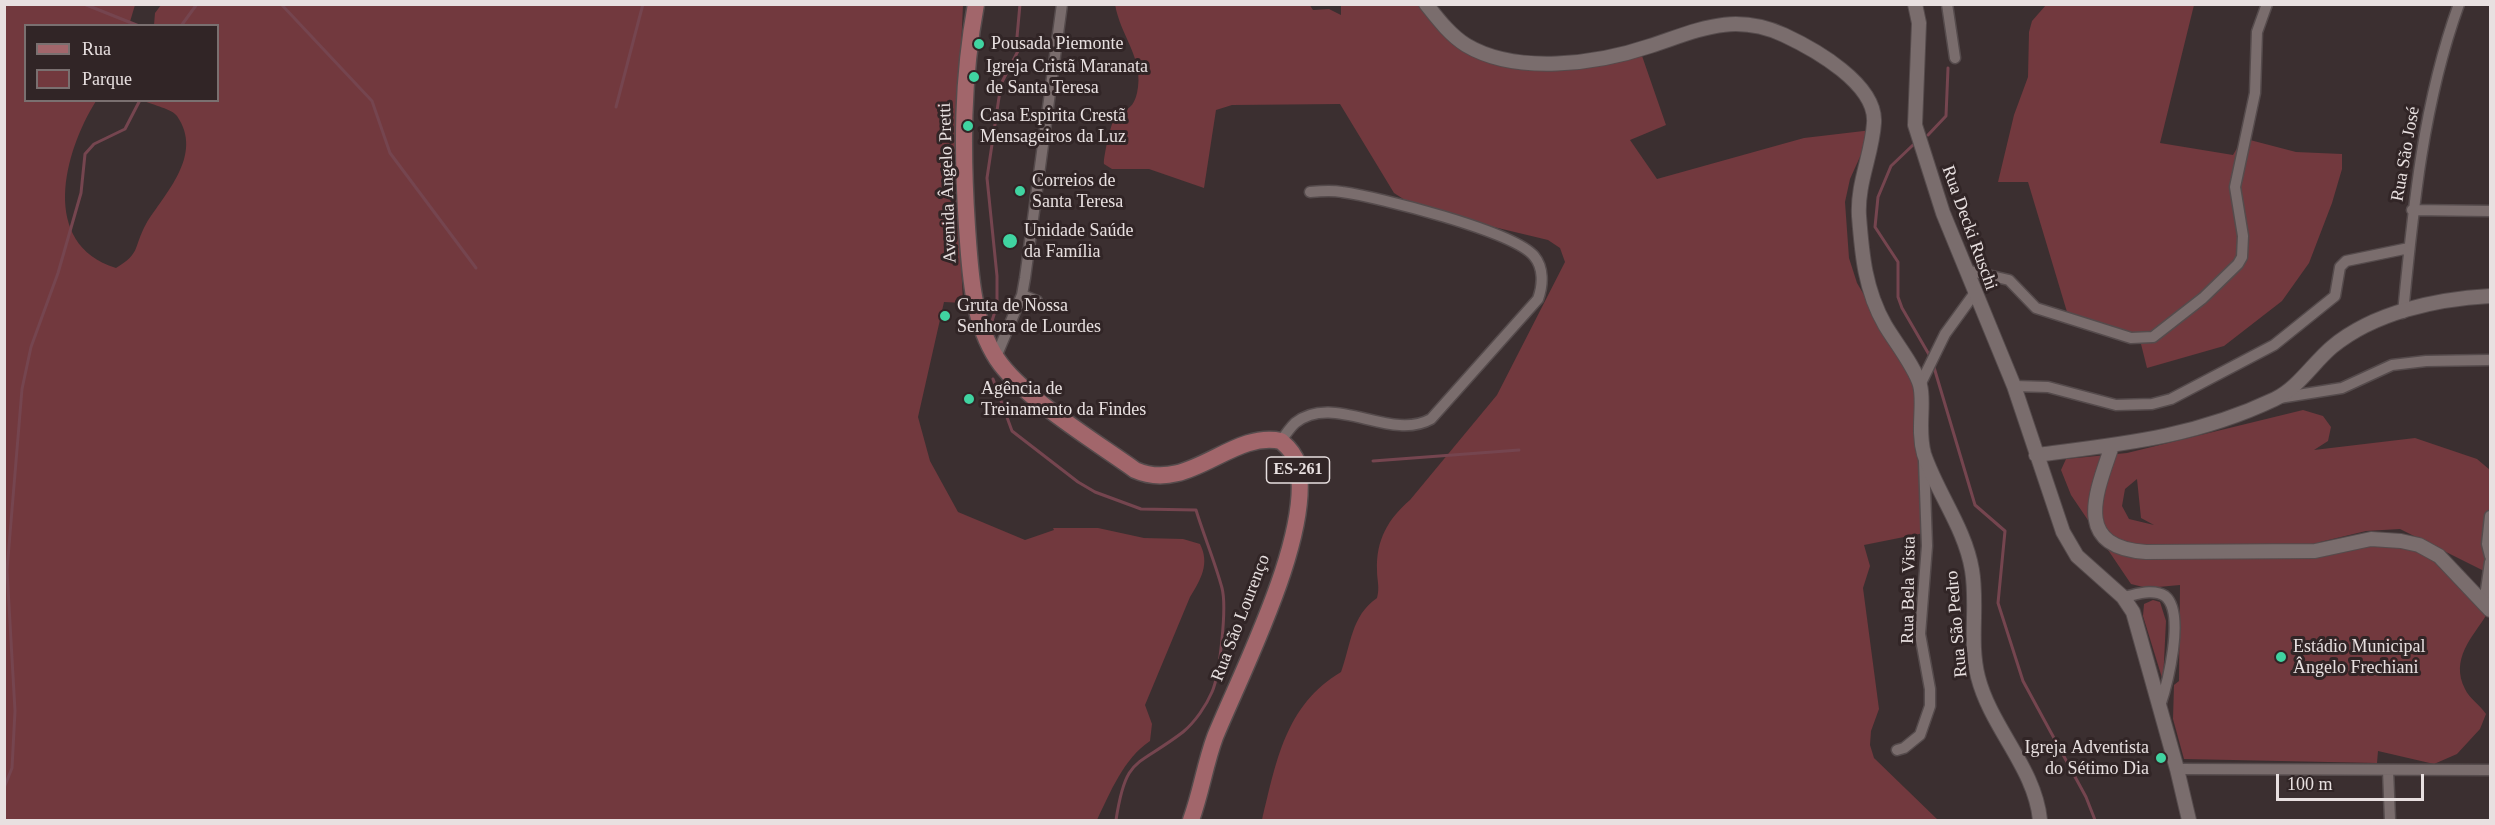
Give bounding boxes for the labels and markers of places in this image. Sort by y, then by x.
place label: Pousada Piemonte [991,33,1123,55]
marker: Pousada Piemonte [972,37,986,51]
place label: Igreja Cristã Maranata de Santa Teresa [986,56,1148,98]
marker: Igreja Cristã Maranata de Santa Teresa [967,70,981,84]
place label: Casa Espirita Crestã Mensageiros da Luz [980,105,1126,148]
marker: Casa Espirita Crestã Mensageiros da Luz [961,119,975,133]
place label: Correios de Santa Teresa [1032,170,1123,213]
marker: Correios de Santa Teresa [1013,184,1027,198]
place label: Unidade Saúde da Família [1024,220,1133,262]
marker: Unidade Saúde da Família [1001,232,1019,250]
place label: Gruta de Nossa Senhora de Lourdes [957,295,1101,338]
marker: Gruta de Nossa Senhora de Lourdes [938,309,952,323]
place label: Agência de Treinamento da Findes [981,378,1146,420]
marker: Agência de Treinamento da Findes [962,392,976,406]
place label: Estádio Municipal Ângelo Frechiani [2293,636,2425,678]
marker: Estádio Municipal Ângelo Frechiani [2274,650,2288,664]
place label: Igreja Adventista do Sétimo Dia [2025,737,2149,780]
marker: Igreja Adventista do Sétimo Dia [2154,751,2168,765]

